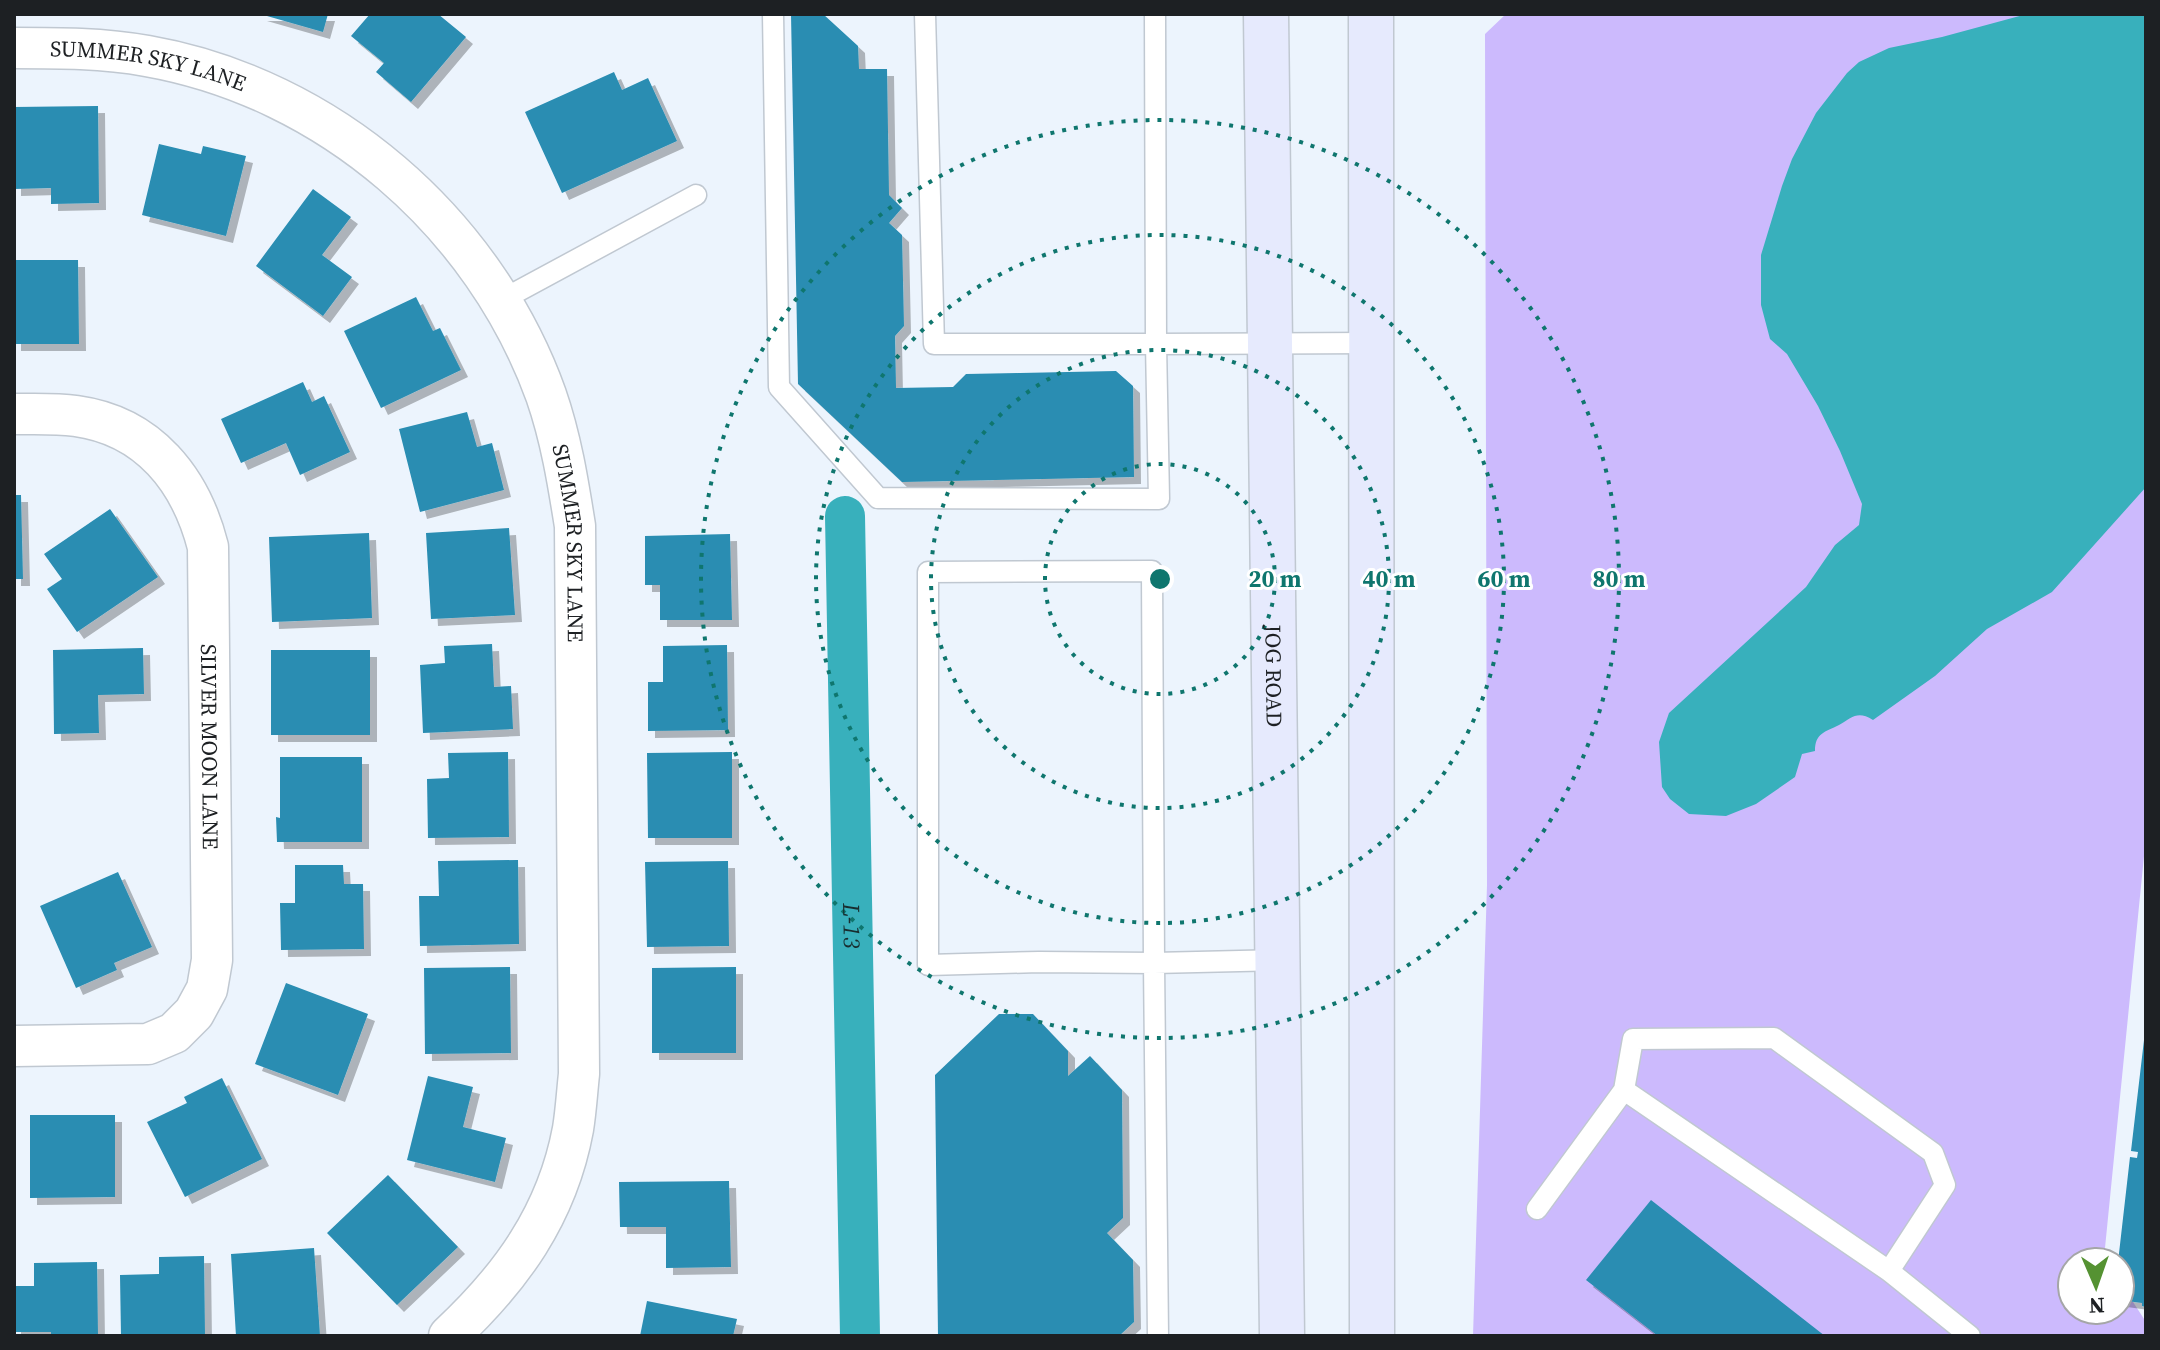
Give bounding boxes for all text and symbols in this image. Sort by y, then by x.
street label: SUMMER SKY LANE [50,33,251,98]
street label: SUMMER SKY LANE [545,441,591,642]
text: 20 m [1249,562,1302,595]
text: 40 m [1363,562,1416,595]
text: 60 m [1478,562,1531,595]
text: 80 m [1593,562,1646,595]
centre of rings [1146,565,1174,593]
street label: JOG ROAD [1258,624,1290,727]
street label: SILVER MOON LANE [194,644,226,850]
water label: L-13 [836,902,869,949]
north arrow [2056,1246,2136,1326]
text: N [2088,1291,2105,1321]

